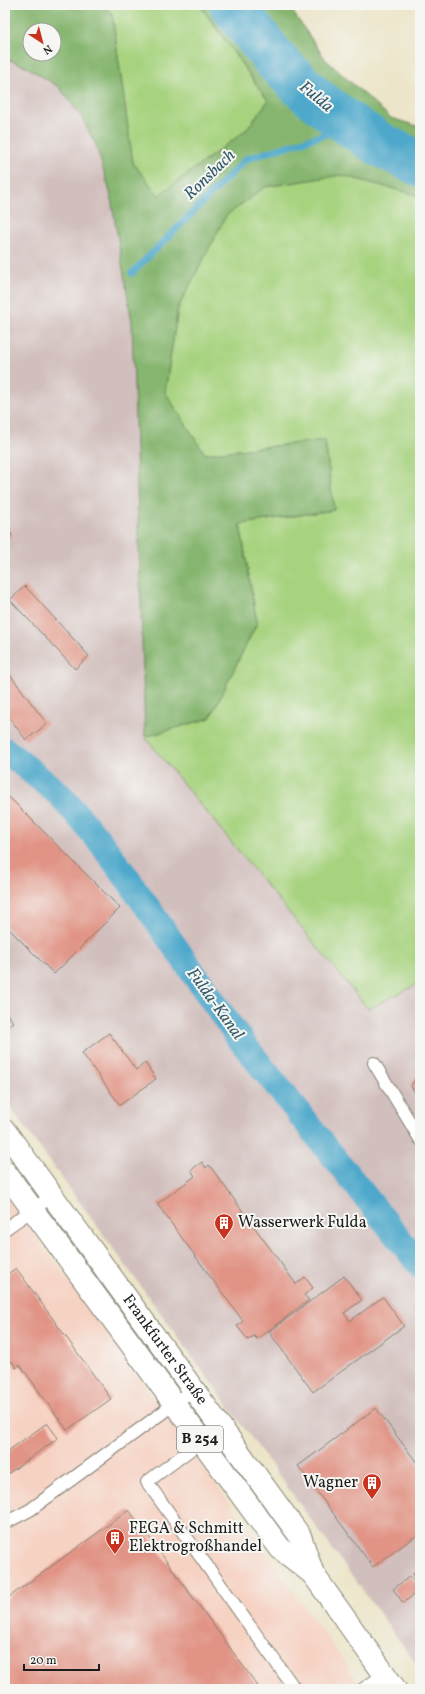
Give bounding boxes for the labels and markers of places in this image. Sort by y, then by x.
building icon: Wasserwerk Fulda [213,1212,235,1240]
place label: Wasserwerk Fulda [238,1212,367,1234]
place label: Wagner [303,1472,358,1494]
building icon: Wagner [361,1472,383,1500]
place label: FEGA & Schmitt Elektrogroßhandel [129,1518,262,1558]
building icon: FEGA & Schmitt Elektrogroßhandel [104,1527,126,1555]

